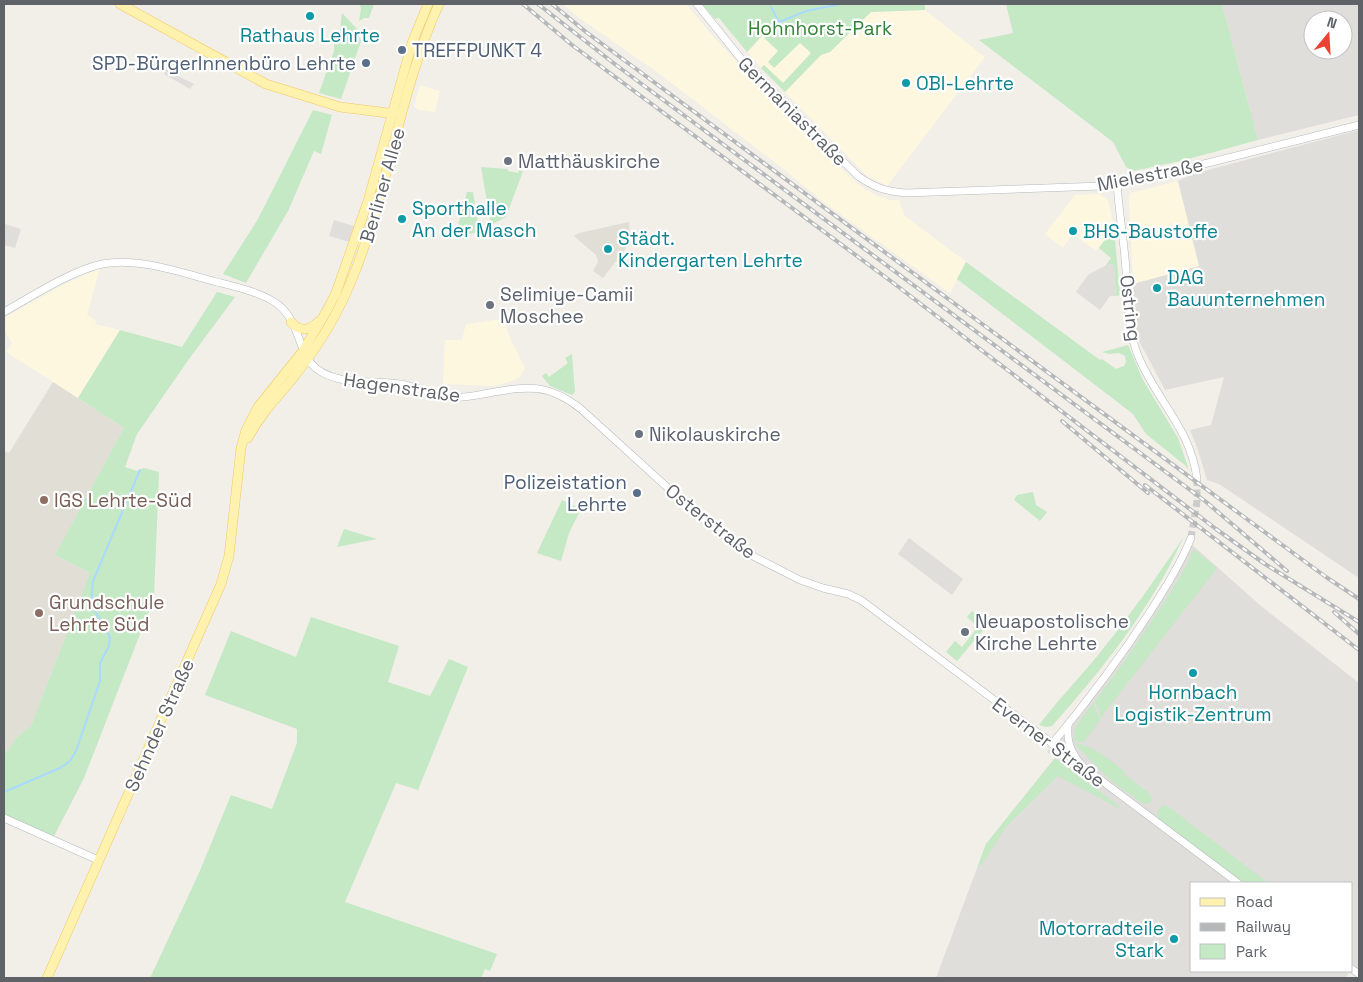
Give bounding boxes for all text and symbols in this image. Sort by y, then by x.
marker: Rathaus Lehrte [304,10,316,22]
north arrow [1303,10,1353,60]
text: N [1325,13,1339,33]
park label: Hohnhorst-Park [748,16,892,41]
place label: Rathaus Lehrte [240,23,380,48]
place label: TREFFPUNKT 4 [412,38,542,63]
marker: TREFFPUNKT 4 [396,44,408,56]
place label: SPD-BürgerInnenbüro Lehrte [92,51,356,76]
street label: Germaniastraße [733,51,853,171]
marker: SPD-BürgerInnenbüro Lehrte [360,57,372,69]
place label: OBI-Lehrte [916,71,1014,96]
marker: OBI-Lehrte [900,77,912,89]
street label: Berliner Allee [354,125,411,246]
place label: Matthäuskirche [518,149,660,174]
street label: Mielestraße [1095,152,1205,197]
marker: Matthäuskirche [502,155,514,167]
place label: Sporthalle An der Masch [412,196,536,243]
marker: Sporthalle An der Masch [396,213,408,225]
place label: BHS-Baustoffe [1083,219,1218,244]
marker: BHS-Baustoffe [1067,225,1079,237]
place label: Städt. Kindergarten Lehrte [618,226,803,273]
marker: Städt. Kindergarten Lehrte [602,243,614,255]
place label: DAG Bauunternehmen [1167,265,1325,312]
street label: Ostring [1114,273,1147,343]
place label: Selimiye-Camii Moschee [500,282,634,329]
marker: DAG Bauunternehmen [1151,282,1163,294]
marker: Selimiye-Camii Moschee [484,299,496,311]
street label: Hagenstraße [342,367,462,408]
place label: Nikolauskirche [649,422,781,447]
marker: Nikolauskirche [633,428,645,440]
place label: Polizeistation Lehrte [504,470,627,517]
street label: Osterstraße [660,478,761,565]
marker: Polizeistation Lehrte [631,487,643,499]
place label: IGS Lehrte-Süd [54,488,192,513]
marker: IGS Lehrte-Süd [38,494,50,506]
place label: Grundschule Lehrte Süd [49,590,165,637]
marker: Grundschule Lehrte Süd [33,607,45,619]
place label: Neuapostolische Kirche Lehrte [975,609,1129,656]
marker: Neuapostolische Kirche Lehrte [959,626,971,638]
street label: Sehnder Straße [119,655,200,796]
marker: Hornbach Logistik-Zentrum [1187,667,1199,679]
place label: Hornbach Logistik-Zentrum [1114,680,1272,727]
street label: Everner Straße [987,692,1110,793]
legend [1190,882,1353,972]
text: Road [1236,892,1273,911]
place label: Motorradteile Stark [1039,916,1164,963]
text: Railway [1236,917,1291,936]
marker: Motorradteile Stark [1168,933,1180,945]
text: Park [1236,942,1267,961]

